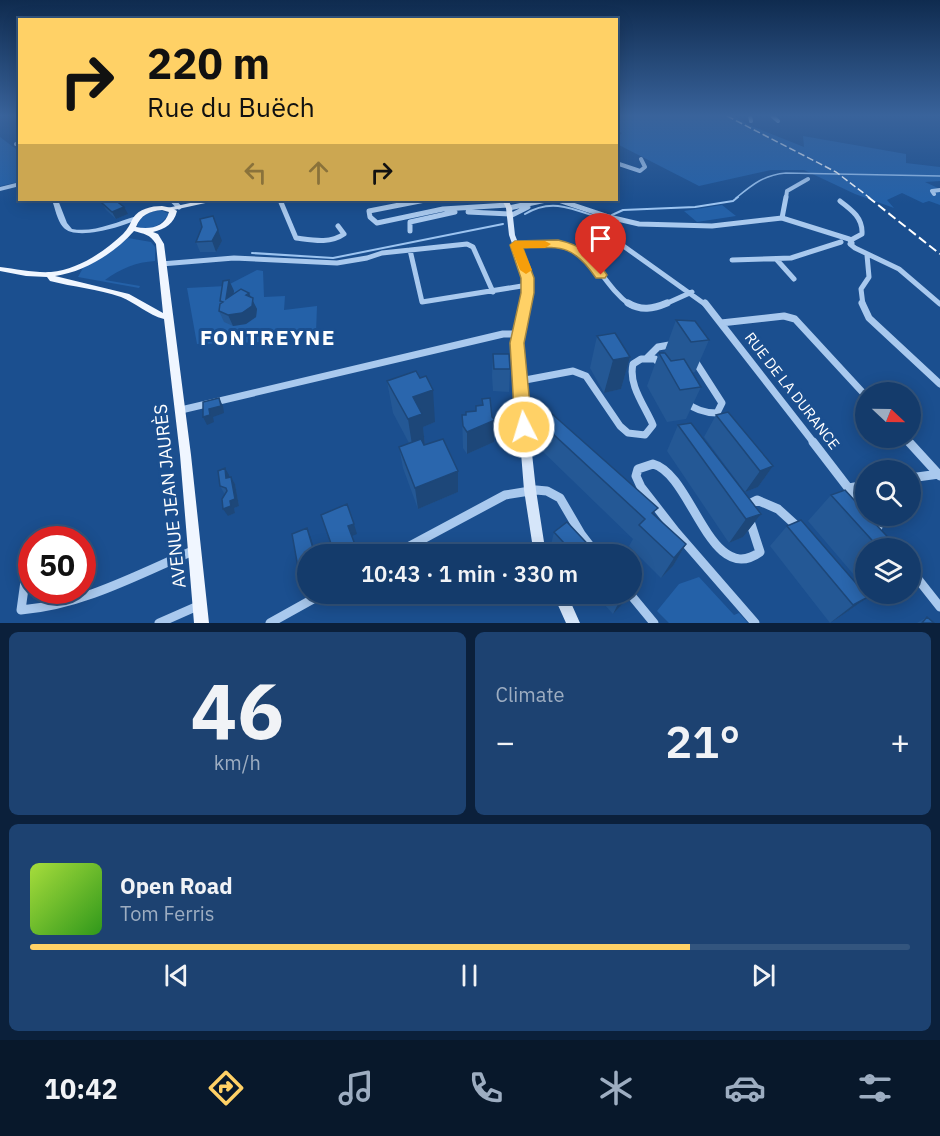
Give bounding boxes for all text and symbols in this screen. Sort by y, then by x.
text: 220 m [147,36,270,91]
icon: right [48,42,126,120]
text: Rue du Buëch [147,89,315,124]
icon: left [239,156,272,189]
icon: ahead [302,156,335,189]
icon: right [365,156,398,189]
pin [575,213,626,275]
icon: arrive [584,222,617,255]
district label: FONTREYNE [200,323,336,351]
street label: RUE DE LA DURANCE [741,328,844,453]
north arrow [855,382,921,448]
map controls [855,382,921,604]
position arrow [492,395,556,459]
street label: AVENUE JEAN JAURÈS [148,403,191,589]
button: search [855,460,921,526]
speed limit sign: 50 [18,526,96,604]
button: layers [855,538,921,604]
text: 10:43 · 1 min · 330 m [361,559,578,588]
text: 46 [190,659,284,760]
text: Climate [496,681,564,708]
text: 21° [665,712,740,770]
text: − [496,720,515,763]
text: + [890,720,910,763]
text: km/h [214,749,261,776]
text: Open Road [120,871,233,900]
text: Tom Ferris [120,900,215,927]
icon: previous [160,959,193,992]
icon: pause [453,959,486,992]
icon: next [747,959,780,992]
icon: directions [205,1067,247,1109]
icon: music [335,1067,377,1109]
icon: phone [465,1067,507,1109]
icon: climate [595,1067,637,1109]
icon: car [724,1067,766,1109]
icon: filters [854,1067,896,1109]
text: 10:42 [44,1071,118,1106]

